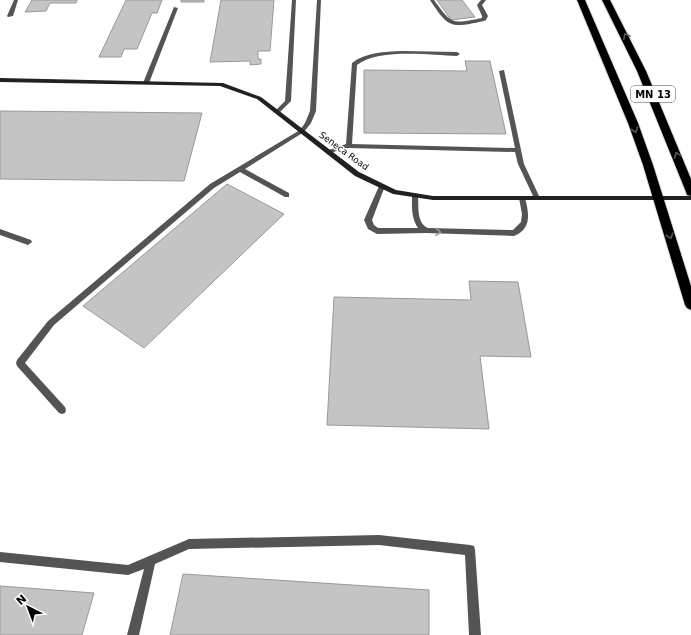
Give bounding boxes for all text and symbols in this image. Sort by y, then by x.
one-way arrow [623,33,631,40]
road number: MN 13 [631,86,675,102]
one-way arrow [631,126,639,133]
street label: Seneca Road [317,130,371,172]
one-way arrow [673,152,681,159]
one-way arrow [435,228,441,236]
one-way arrow [665,233,674,240]
north arrow [8,587,48,627]
text: N [14,592,29,608]

